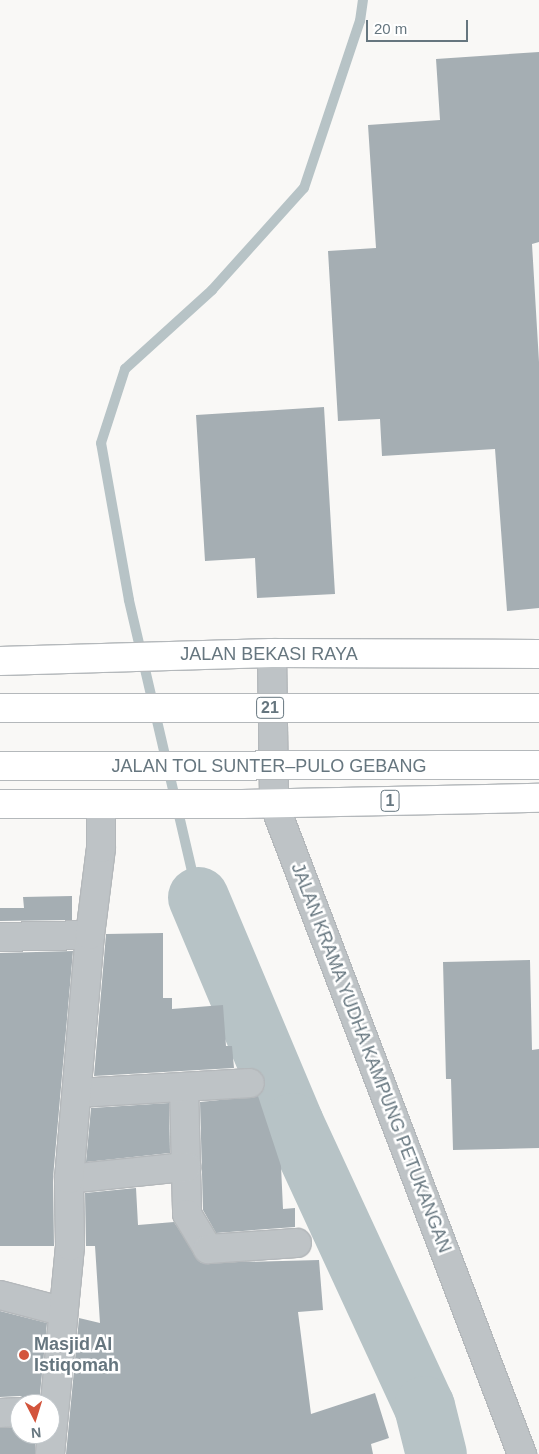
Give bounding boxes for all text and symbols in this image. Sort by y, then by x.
scale bar [369,10,472,42]
text: 20 m [374,20,407,37]
street label: JALAN BEKASI RAYA [180,643,358,665]
road number: 21 [255,694,285,721]
street label: JALAN TOL SUNTER–PULO GEBANG [111,755,427,777]
road number: 1 [380,788,400,814]
street label: JALAN KRAMA YUDHA KAMPUNG PETUKANGAN [286,859,456,1257]
place label: Masjid Al Istiqomah [34,1334,119,1376]
marker: Masjid Al Istiqomah [18,1349,30,1361]
north arrow [10,1394,60,1444]
text: N [30,1425,42,1441]

